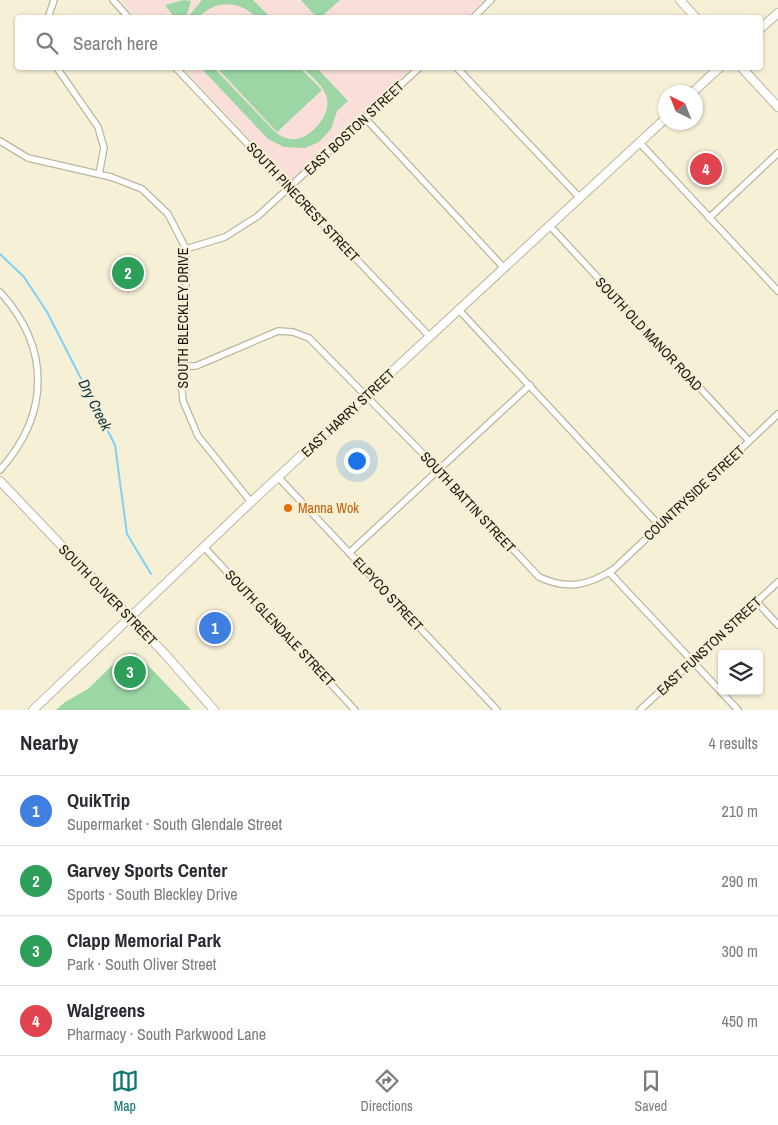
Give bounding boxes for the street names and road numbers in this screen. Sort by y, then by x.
street label: EAST BOSTON STREET [300,77,408,179]
street label: SOUTH PINECREST STREET [243,138,363,266]
street label: SOUTH BLECKLEY DRIVE [174,248,192,388]
street label: SOUTH OLD MANOR ROAD [592,273,706,395]
street label: EAST HARRY STREET [298,365,398,461]
street label: COUNTRYSIDE STREET [640,441,748,545]
street label: SOUTH BATTIN STREET [416,448,520,556]
street label: SOUTH OLIVER STREET [55,541,161,649]
street label: ELPYCO STREET [349,553,427,635]
street label: SOUTH GLENDALE STREET [221,566,339,690]
street label: EAST FUNSTON STREET [653,593,765,699]

